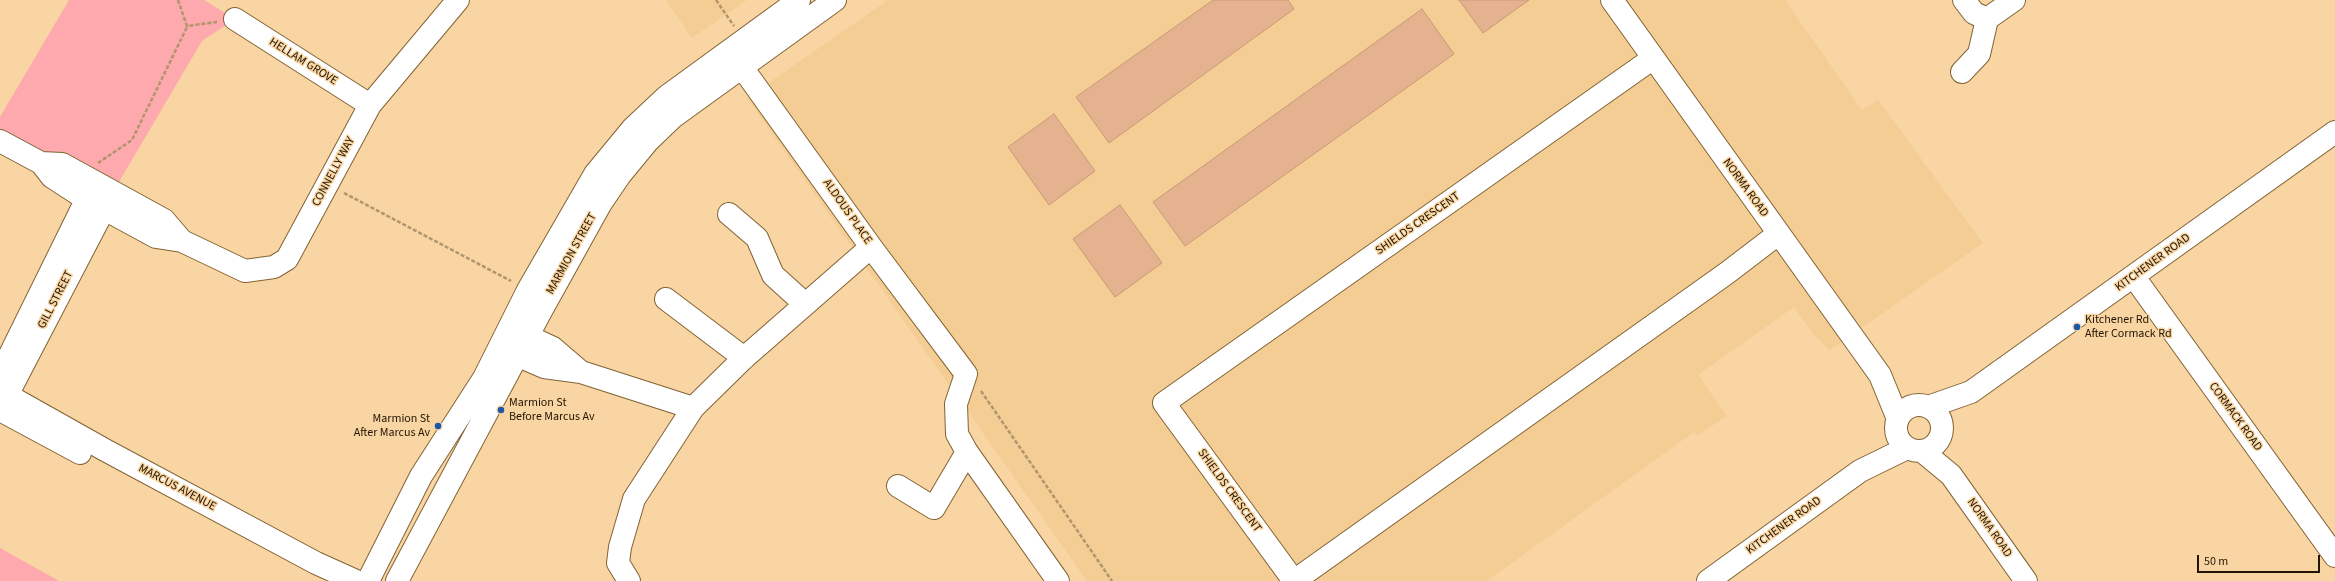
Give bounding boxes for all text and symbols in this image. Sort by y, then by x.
street label: HELLAM GROVE [266,35,340,89]
street label: CONNELLY WAY [310,135,358,209]
street label: NORMA ROAD [1719,156,1771,220]
street label: ALDOUS PLACE [819,177,875,247]
street label: SHIELDS CRESCENT [1373,190,1463,258]
street label: MARMION STREET [544,211,600,297]
street label: KITCHENER ROAD [2113,231,2193,295]
street label: GILL STREET [35,269,77,331]
place label: Kitchener Rd After Cormack Rd [2085,313,2172,341]
marker: Kitchener Rd After Cormack Rd [2072,322,2082,332]
street label: CORMACK ROAD [2205,380,2265,454]
place label: Marmion St Before Marcus Av [509,396,595,424]
marker: Marmion St Before Marcus Av [496,405,506,415]
place label: Marmion St After Marcus Av [354,412,430,440]
marker: Marmion St After Marcus Av [433,421,443,431]
street label: SHIELDS CRESCENT [1194,447,1264,535]
street label: MARCUS AVENUE [136,461,218,515]
street label: KITCHENER ROAD [1744,494,1824,558]
street label: NORMA ROAD [1963,496,2015,560]
scale bar [2199,547,2322,573]
text: 50 m [2204,553,2228,570]

